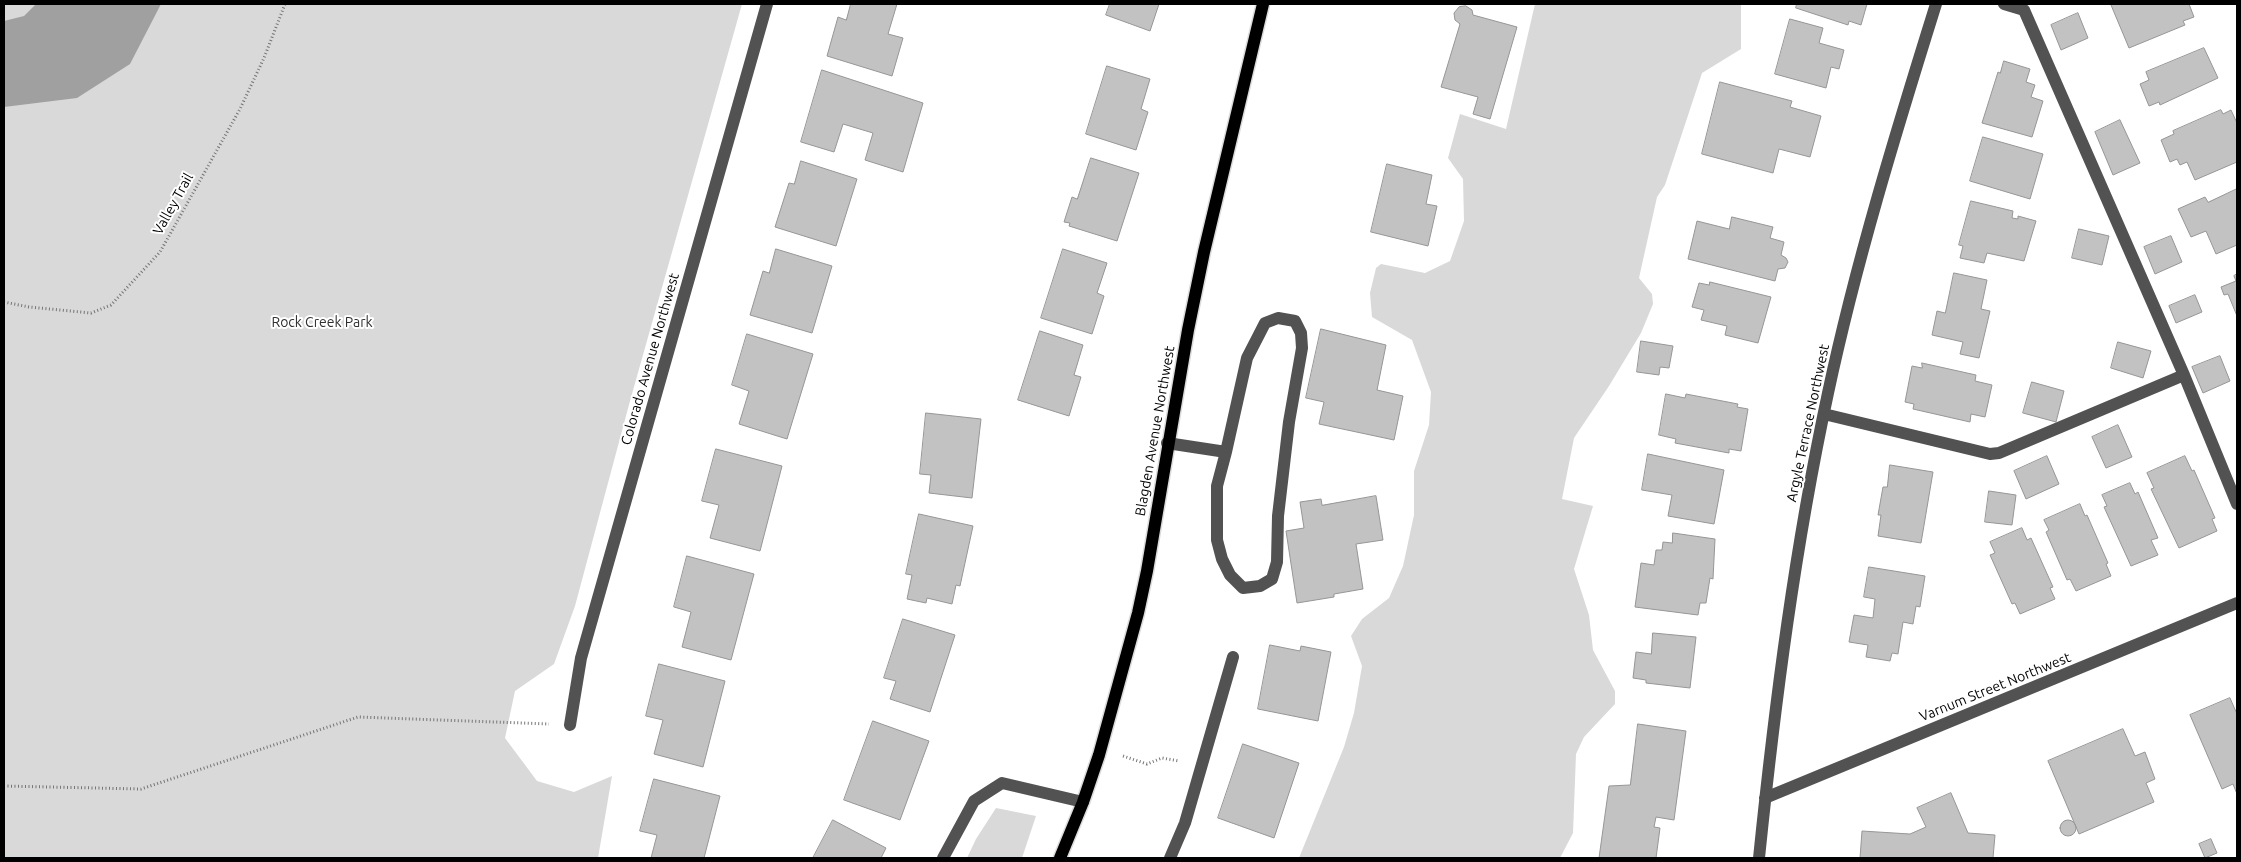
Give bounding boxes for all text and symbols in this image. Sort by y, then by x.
street label: Valley Trail [149,170,197,238]
street label: Colorado Avenue Northwest [617,271,683,447]
park label: Rock Creek Park [271,314,373,330]
street label: Argyle Terrace Northwest [1783,343,1833,503]
street label: Blagden Avenue Northwest [1132,345,1178,517]
street label: Varnum Street Northwest [1917,649,2073,725]

